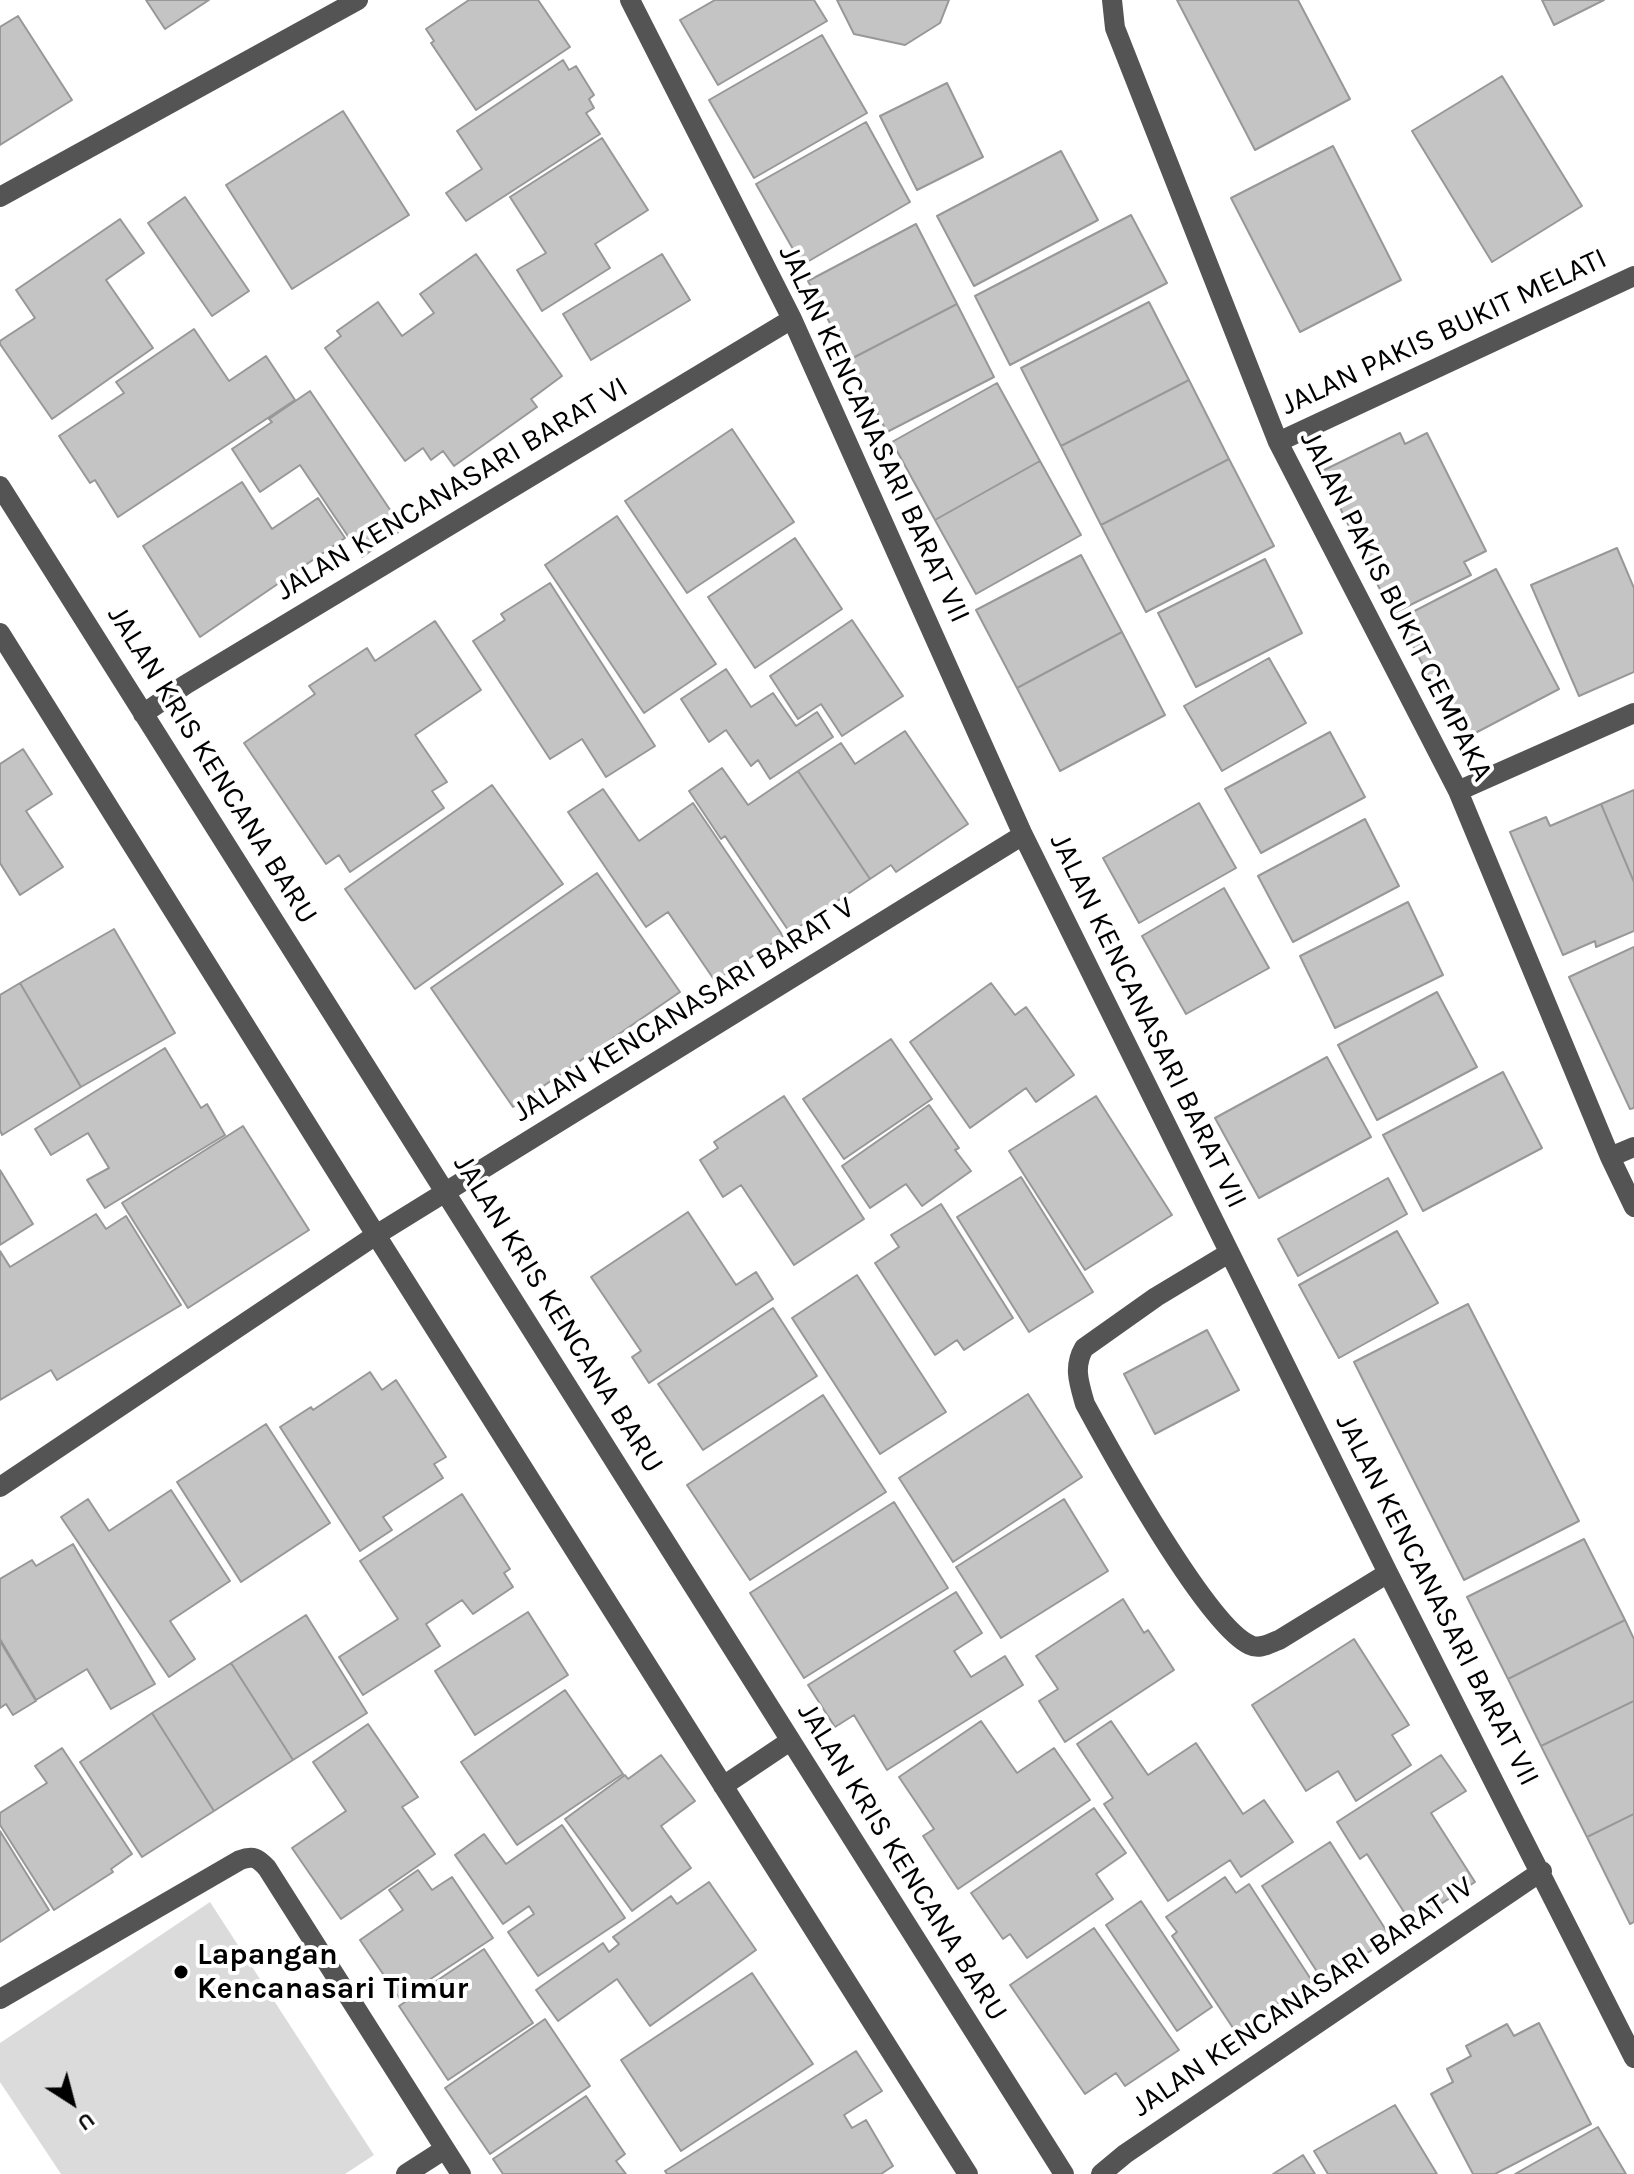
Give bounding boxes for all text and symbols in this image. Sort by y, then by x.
street label: JALAN KENCANASARI BARAT VII [771,239,977,629]
street label: JALAN PAKIS BUKIT MELATI [1275,241,1613,423]
street label: JALAN KENCANASARI BARAT VI [270,369,634,609]
street label: JALAN PAKIS BUKIT CEMPAKA [1292,425,1500,787]
street label: JALAN KRIS KENCANA BARU [99,599,325,931]
street label: JALAN KENCANASARI BARAT VII [1041,828,1255,1214]
street label: JALAN KENCANASARI BARAT V [507,890,861,1130]
street label: JALAN KRIS KENCANA BARU [445,1148,671,1480]
street label: JALAN KENCANASARI BARAT VII [1327,1408,1547,1792]
street label: JALAN KRIS KENCANA BARU [789,1696,1015,2028]
street label: JALAN KENCANASARI BARAT IV [1125,1869,1481,2125]
place label: Lapangan Kencanasari Timur [197,1937,468,2008]
marker: Lapangan Kencanasari Timur [172,1963,190,1981]
north arrow [32,2062,112,2142]
text: U [72,2106,100,2136]

